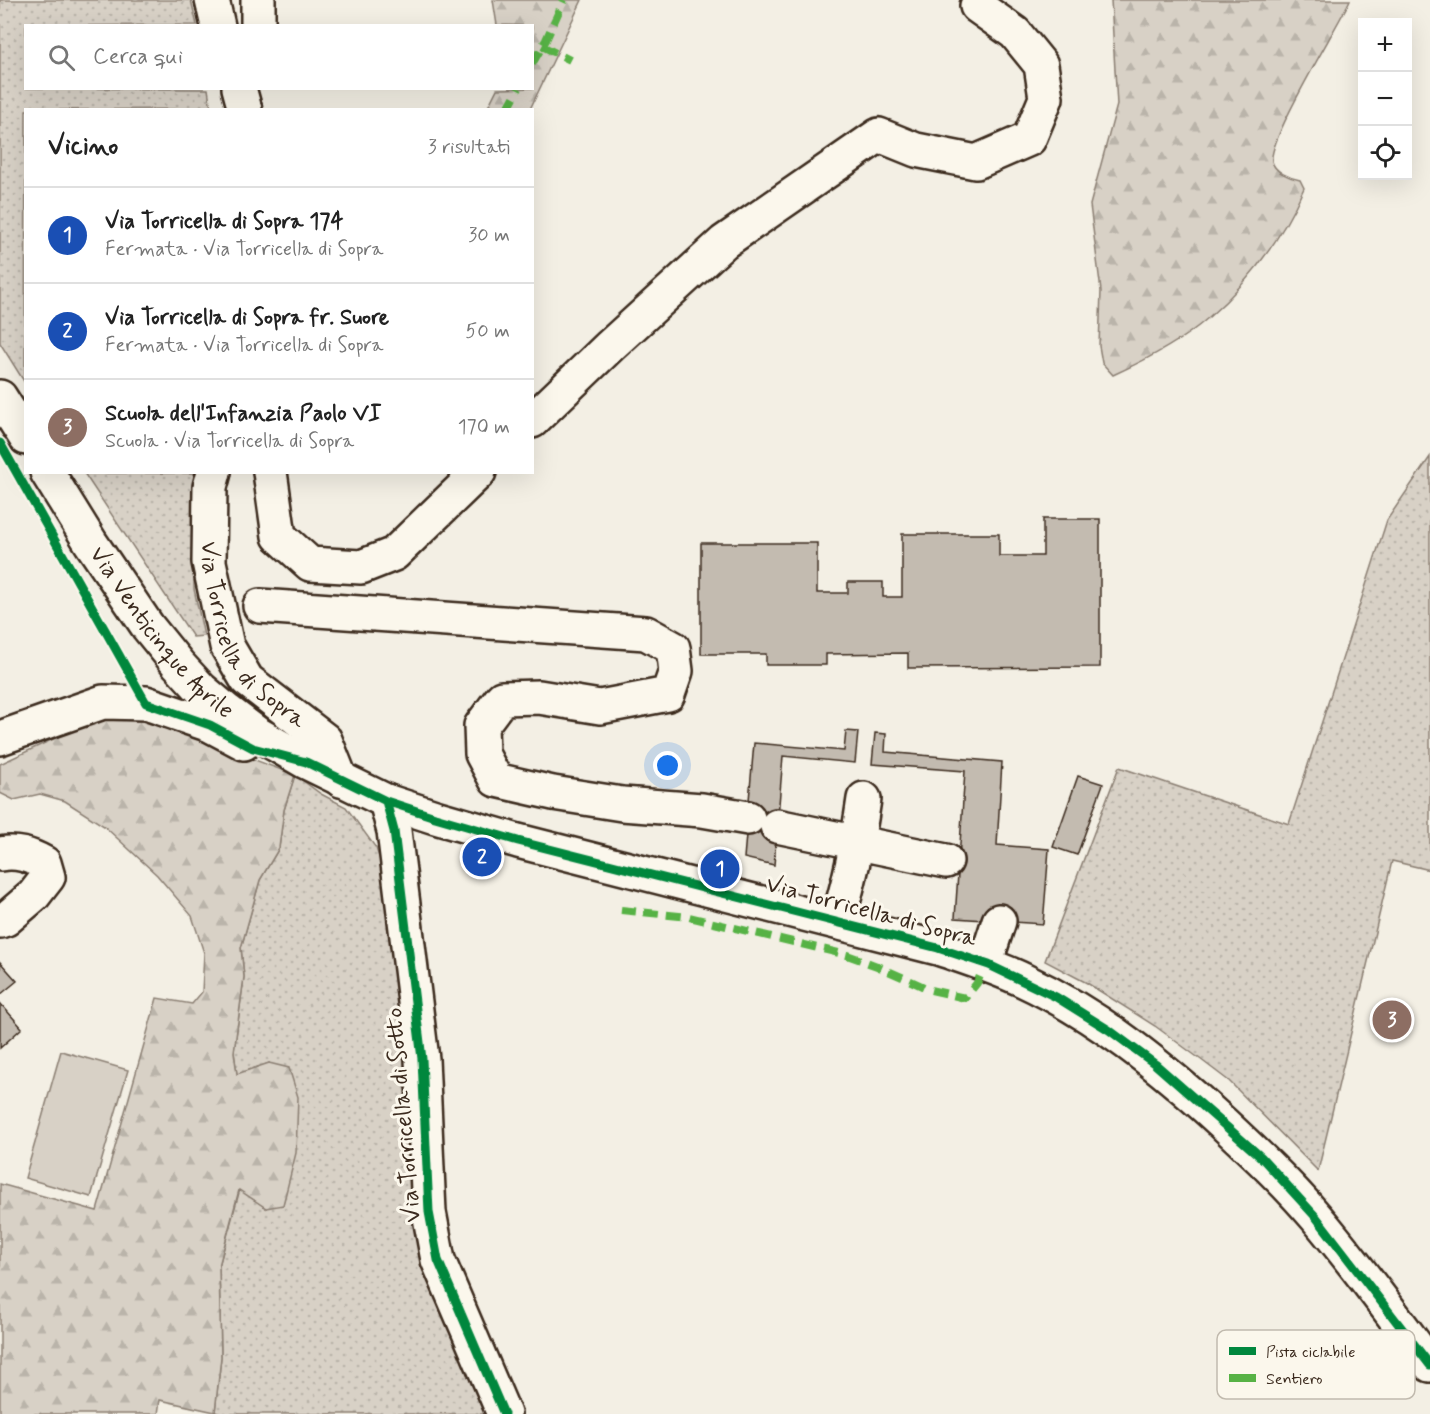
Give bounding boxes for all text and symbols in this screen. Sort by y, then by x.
map controls [1358,18,1412,180]
button: + [1358,18,1412,72]
search box [24,24,534,90]
icon: search [45,41,78,74]
text: Cerca qui [93,43,183,71]
button: − [1358,72,1412,126]
button: locate [1358,126,1412,180]
text: Vicino [48,130,118,164]
text: 3 risultati [428,134,510,161]
text: Via Torricella di Sopra 174 [105,208,343,236]
text: 1 [63,222,72,249]
text: 30 m [468,222,510,249]
text: Fermata · Via Torricella di Sopra [105,236,383,263]
text: Via Torricella di Sopra fr. Suore [105,304,389,332]
text: 2 [63,318,72,345]
text: 50 m [465,318,510,345]
text: Fermata · Via Torricella di Sopra [105,332,383,359]
text: Scuola dell'Infanzia Paolo VI [105,400,382,428]
text: 3 [63,414,72,441]
text: 170 m [458,414,510,441]
text: Scuola · Via Torricella di Sopra [105,428,354,455]
street label: Via Venticinque Aprile [82,540,240,726]
street label: Via Torricella di Sopra [194,541,313,736]
your location [653,751,682,780]
pin: 2 [462,834,502,880]
pin: 1 [700,846,740,892]
street label: Via Torricella di Sopra [762,869,980,955]
pin: 3 [1372,998,1412,1042]
street label: Via Torricella di Sotto [379,1006,429,1224]
legend [1217,1330,1415,1399]
text: Pista ciclabile [1266,1342,1355,1363]
text: Sentiero [1266,1369,1323,1390]

